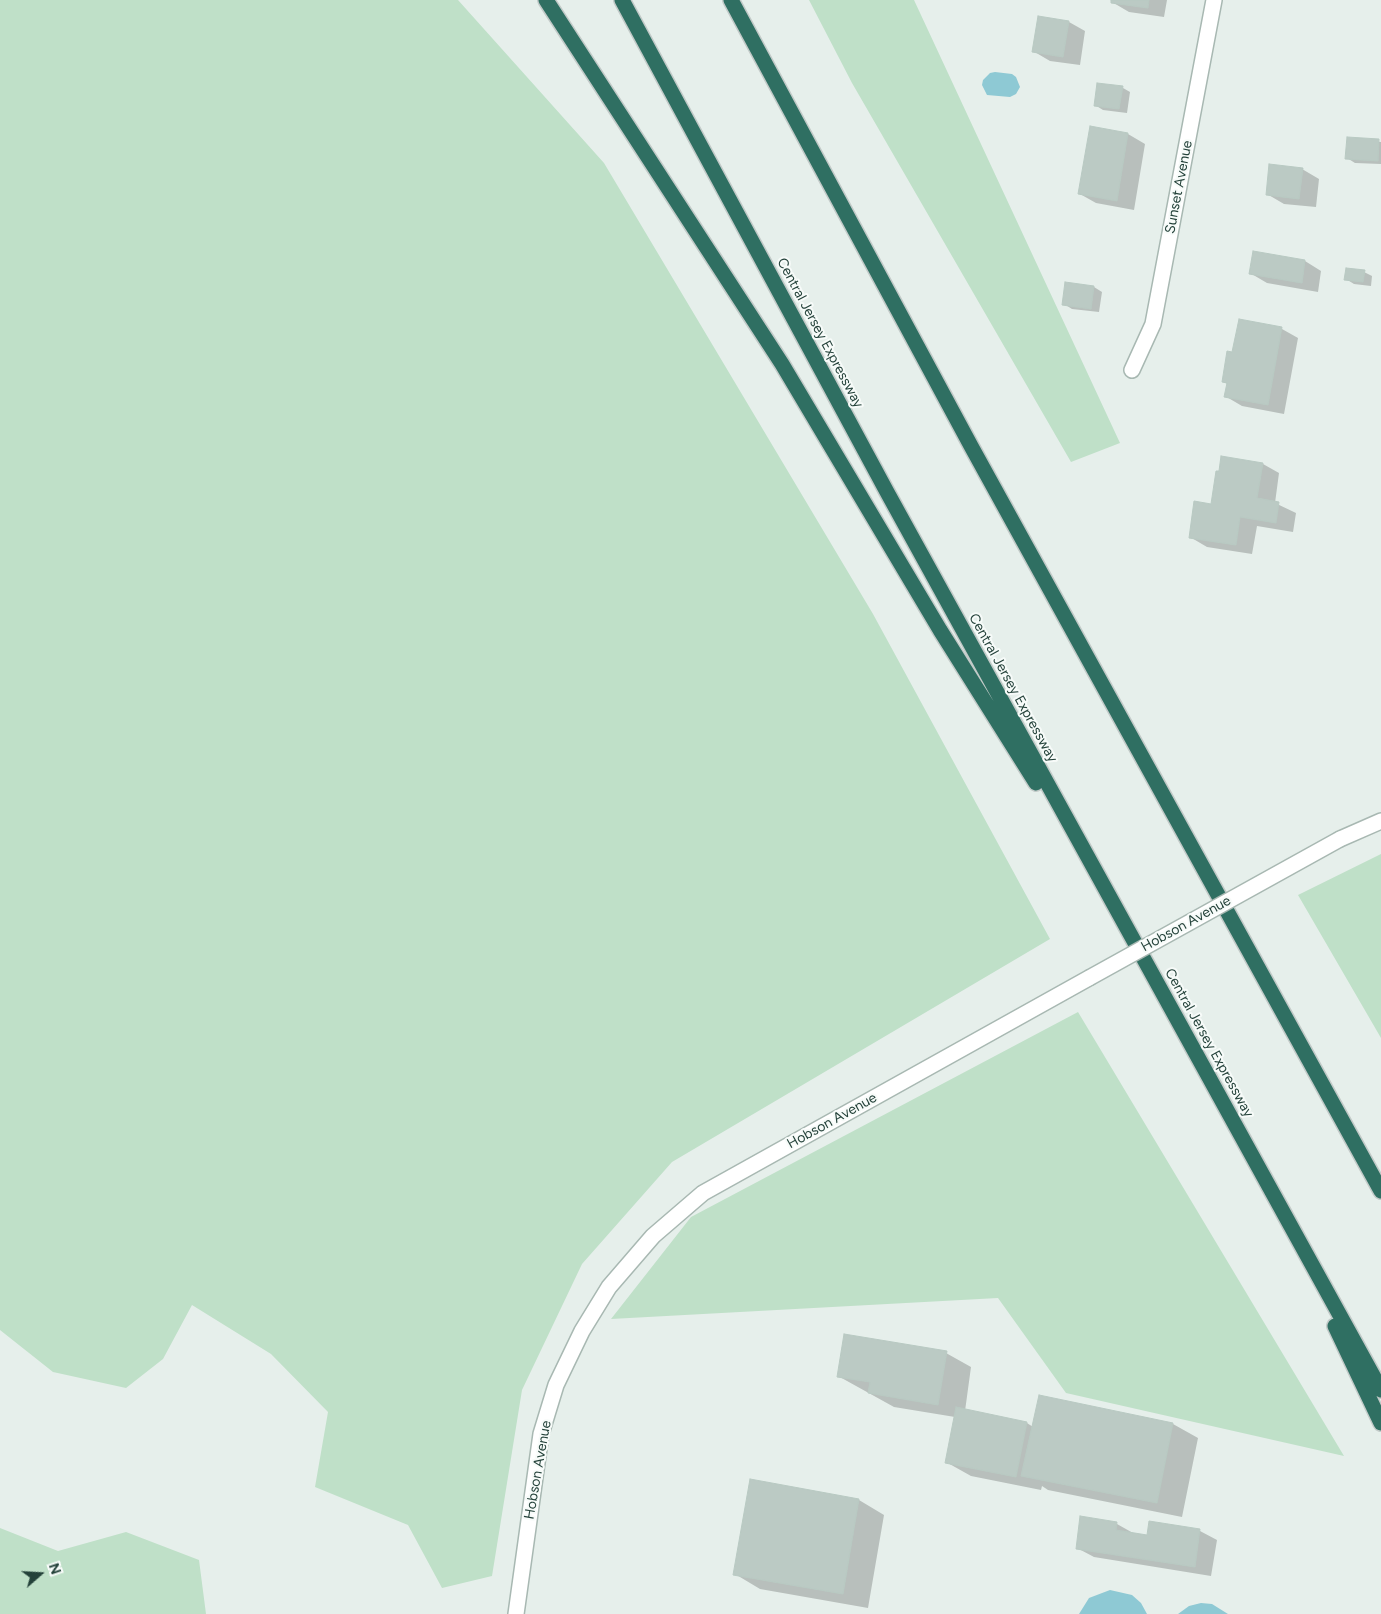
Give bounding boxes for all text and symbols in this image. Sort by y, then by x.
street label: Sunset Avenue [1162,139,1196,235]
street label: Central Jersey Expressway [773,255,867,411]
street label: Central Jersey Expressway [965,611,1061,765]
street label: Hobson Avenue [1138,892,1234,956]
street label: Central Jersey Expressway [1161,966,1257,1120]
street label: Hobson Avenue [784,1089,880,1153]
street label: Hobson Avenue [521,1419,555,1521]
north arrow [15,1549,65,1599]
text: N [45,1561,64,1577]

